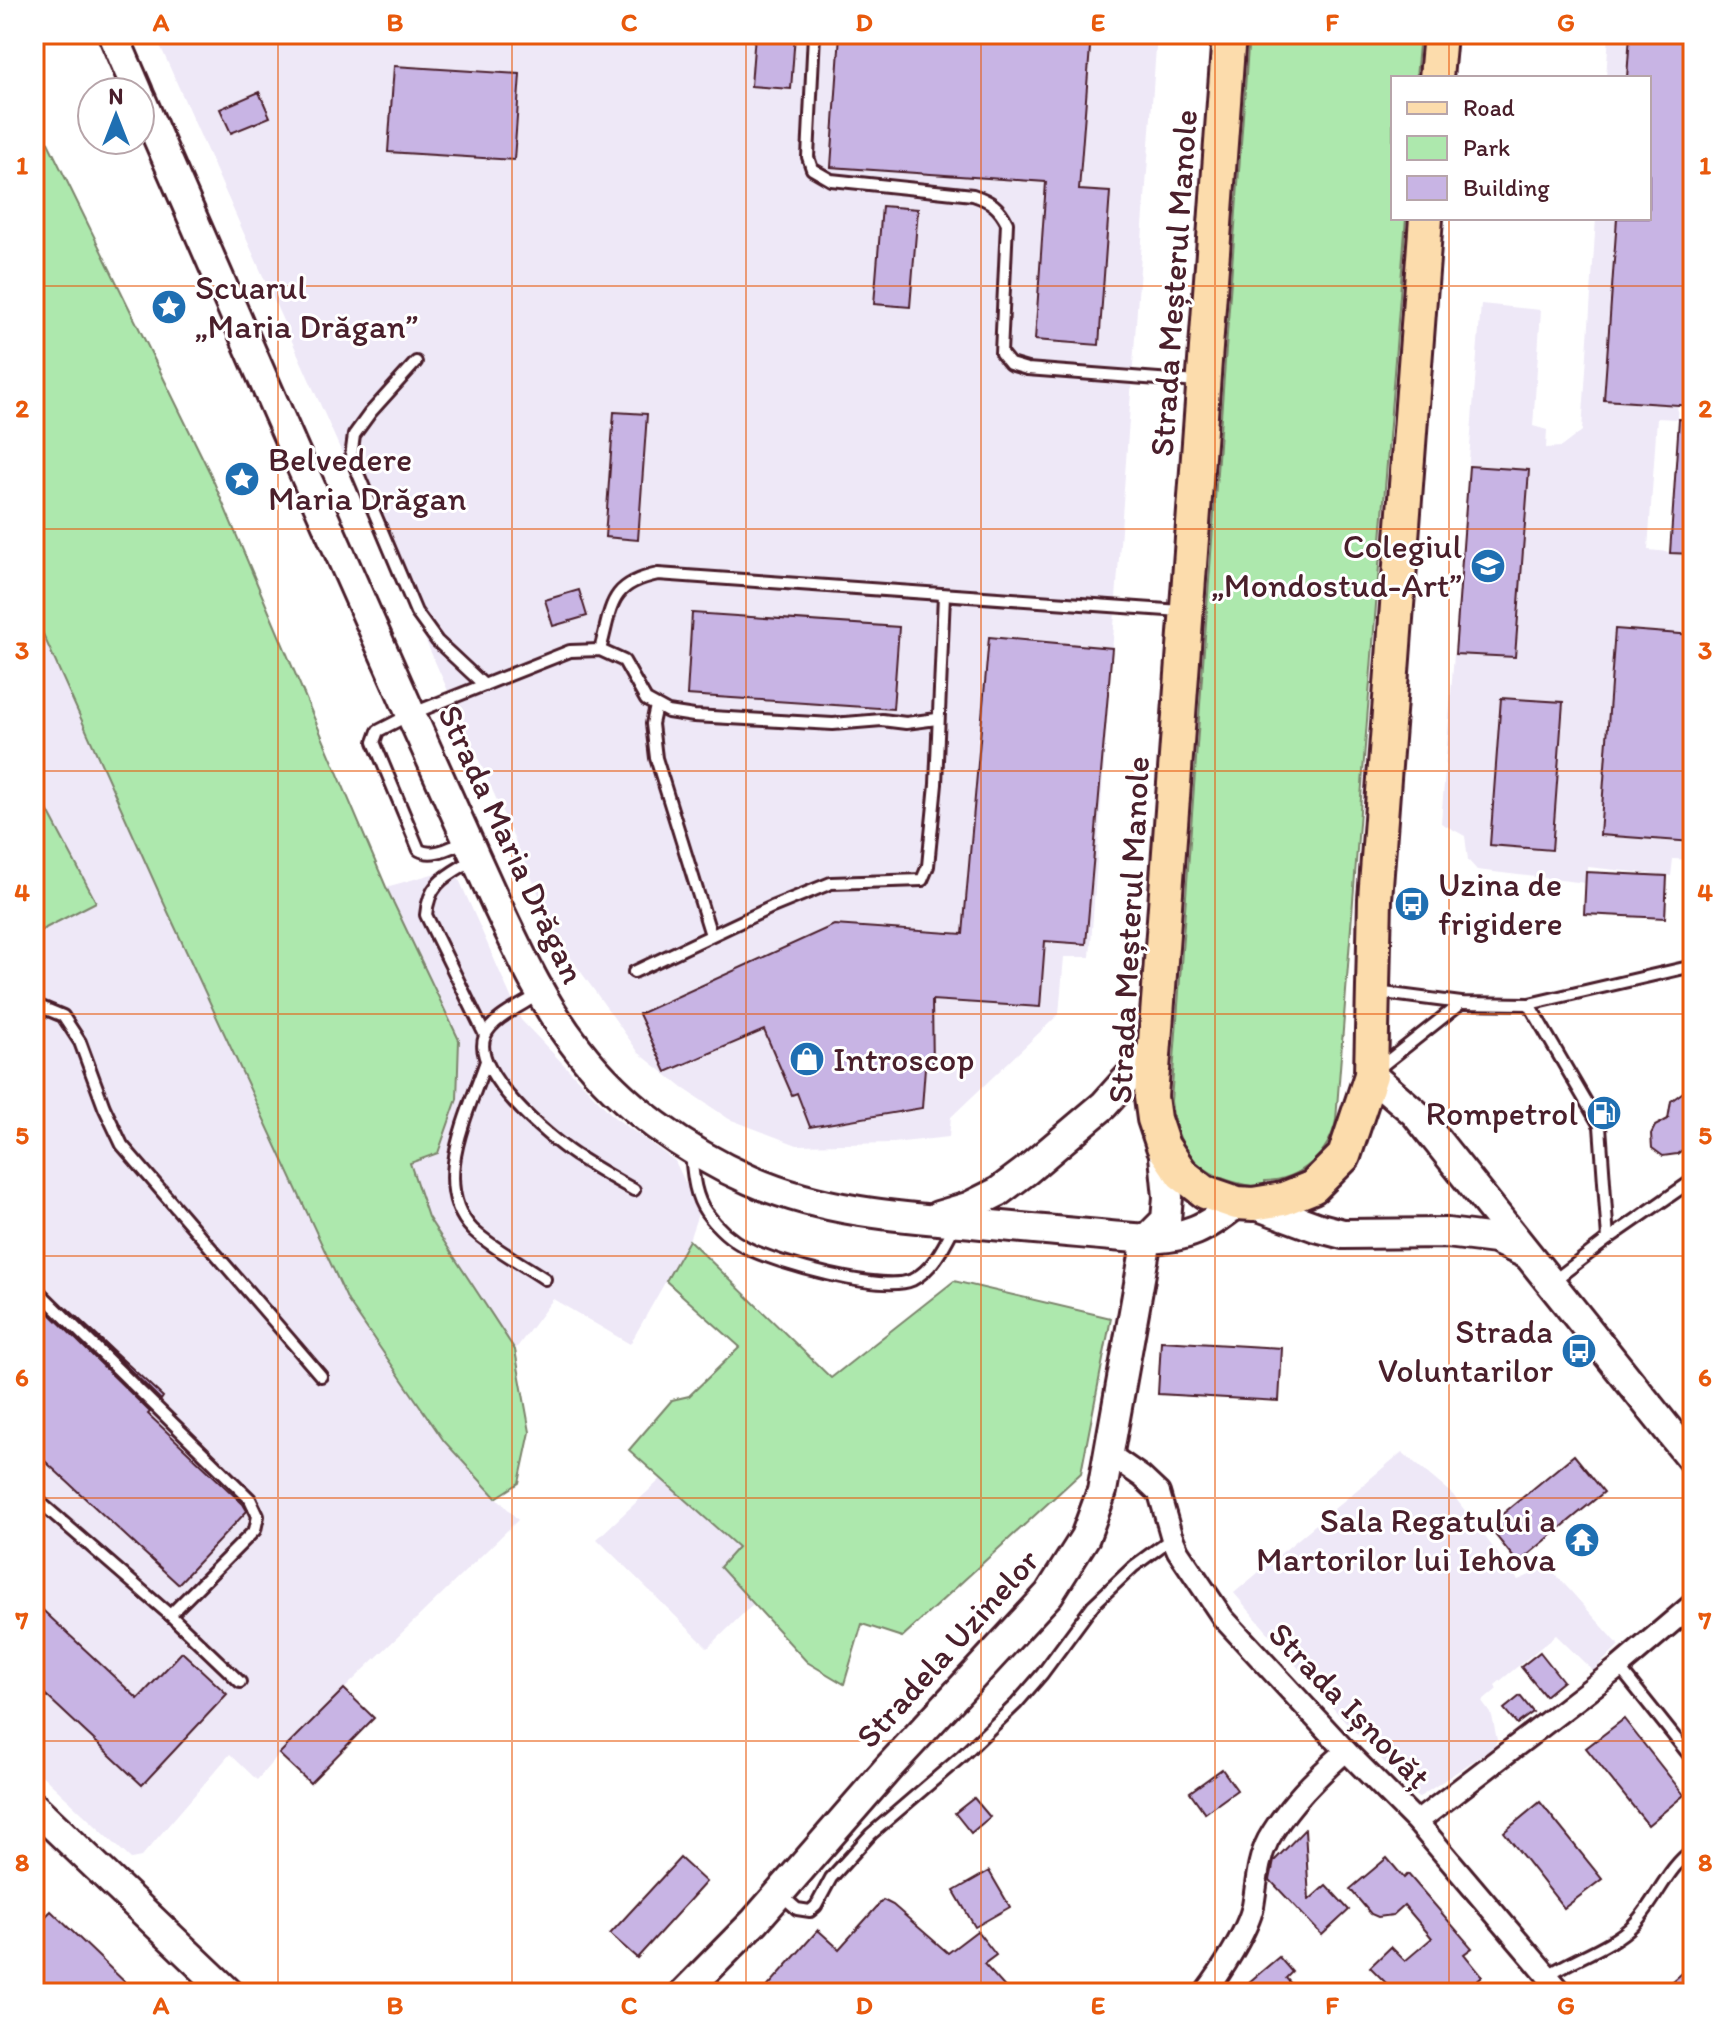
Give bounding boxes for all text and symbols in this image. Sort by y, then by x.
text: A [152,6,170,38]
text: B [387,6,404,38]
text: C [621,6,638,38]
text: D [855,6,873,38]
text: E [1091,6,1105,38]
text: F [1325,6,1339,38]
text: G [1557,6,1575,38]
north arrow [76,76,156,156]
legend [1391,76,1651,220]
text: N [109,83,123,110]
text: Road [1463,93,1515,122]
street label: Strada Meșterul Manole [1141,108,1206,458]
text: Park [1463,133,1510,162]
text: 1 [16,149,28,181]
text: 1 [1699,149,1711,181]
text: Building [1463,173,1550,202]
place label: Scuarul „Maria Drăgan” [195,267,418,347]
place icon: Scuarul „Maria Drăgan” [150,288,188,326]
text: 2 [15,392,29,424]
text: 2 [1698,392,1712,424]
place label: Belvedere Maria Drăgan [268,439,466,519]
place icon: Belvedere Maria Drăgan [223,460,261,498]
place label: Colegiul „Mondostud-Art” [1211,526,1462,606]
school or university icon: Colegiul „Mondostud-Art” [1469,547,1507,585]
text: 3 [15,634,29,666]
text: 3 [1698,634,1712,666]
street label: Strada Maria Drăgan [429,698,594,990]
street label: Strada Meșterul Manole [1099,755,1158,1105]
place label: Uzina de frigidere [1438,864,1563,944]
text: 4 [14,876,30,908]
text: 4 [1697,876,1713,908]
bus stop icon: Uzina de frigidere [1393,885,1431,923]
place label: Introscop [833,1039,974,1080]
shop icon: Introscop [788,1040,826,1078]
place label: Rompetrol [1426,1093,1578,1134]
fuel station icon: Rompetrol [1585,1094,1623,1132]
text: 5 [15,1119,29,1151]
text: 5 [1698,1119,1712,1151]
place label: Strada Voluntarilor [1378,1311,1553,1391]
bus stop icon: Strada Voluntarilor [1560,1332,1598,1370]
text: 6 [15,1361,29,1393]
text: 6 [1698,1361,1712,1393]
place label: Sala Regatului a Martorilor lui Iehova [1256,1500,1556,1580]
temple icon: Sala Regatului a Martorilor lui Iehova [1563,1521,1601,1559]
street label: Stradela Uzinelor [847,1540,1048,1756]
text: 7 [15,1604,29,1636]
text: 7 [1698,1604,1712,1636]
street label: Strada Ișnovăț [1260,1614,1439,1797]
text: 8 [15,1846,29,1878]
text: 8 [1698,1846,1712,1878]
text: A [152,1989,170,2021]
text: B [387,1989,404,2021]
text: C [621,1989,638,2021]
text: D [855,1989,873,2021]
text: E [1091,1989,1105,2021]
text: F [1325,1989,1339,2021]
text: G [1557,1989,1575,2021]

